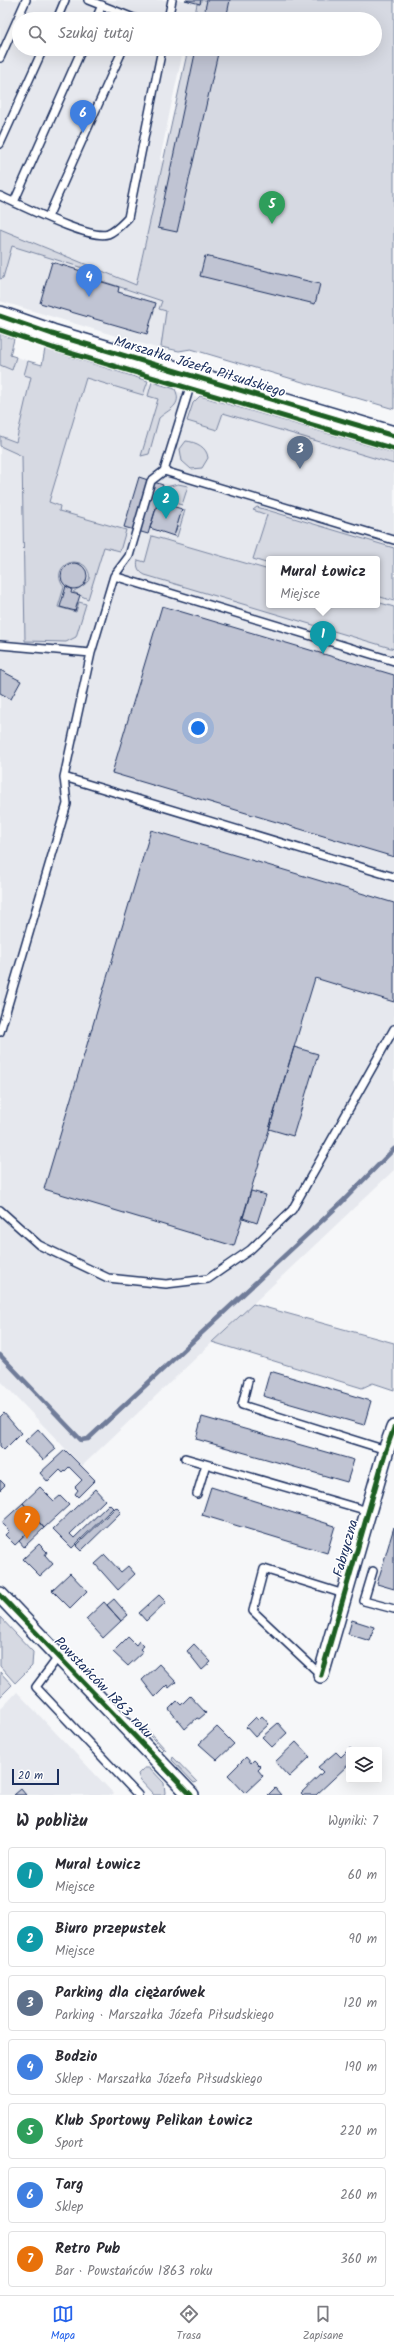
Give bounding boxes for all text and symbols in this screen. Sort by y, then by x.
search box [12,12,382,56]
text: Szukaj tutaj [58,22,133,46]
icon: search [26,23,48,45]
pin: 6 [70,100,96,133]
pin: 5 [259,191,285,224]
pin: 4 [76,264,102,297]
street label: Marszałka Józefa Piłsudskiego [111,330,288,404]
pin: 3 [287,436,313,469]
pin: 2 [153,486,179,519]
popup [266,556,380,608]
text: Mural Łowicz [280,560,366,584]
text: Miejsce [280,584,320,605]
pin: 1 [310,621,336,654]
your location [188,718,208,738]
pin: 7 [14,1506,40,1539]
street label: Fabryczna [327,1517,365,1580]
street label: Powstańców 1863 roku [49,1632,158,1744]
map controls [346,1747,382,1783]
button: layers [346,1747,382,1783]
scale bar [12,1767,59,1786]
text: 20 m [18,1767,43,1785]
text: W pobliżu [16,1808,87,1835]
text: Wyniki: 7 [328,1811,378,1832]
text: Mural Łowicz [55,1853,141,1877]
text: 1 [28,1865,32,1886]
text: 60 m [348,1865,377,1886]
text: Miejsce [55,1877,95,1898]
text: Biuro przepustek [55,1917,165,1941]
text: 2 [26,1929,34,1950]
text: 90 m [349,1929,377,1950]
text: Miejsce [55,1941,95,1962]
text: Parking dla ciężarówek [55,1981,205,2005]
text: 3 [26,1993,34,2014]
text: 120 m [343,1993,377,2014]
text: Parking · Marszałka Józefa Piłsudskiego [55,2005,274,2026]
text: Bodzio [55,2045,97,2069]
text: 4 [26,2057,34,2078]
text: 190 m [345,2057,377,2078]
text: Sklep · Marszałka Józefa Piłsudskiego [55,2069,262,2090]
text: Klub Sportowy Pelikan Łowicz [55,2109,253,2133]
text: 5 [27,2121,33,2142]
text: 220 m [340,2121,377,2142]
text: Sport [55,2133,83,2154]
text: Targ [55,2173,83,2197]
text: 6 [26,2185,34,2206]
text: 260 m [340,2185,377,2206]
text: Sklep [55,2197,83,2218]
text: Retro Pub [55,2237,120,2261]
text: 7 [27,2249,33,2270]
text: 360 m [340,2249,377,2270]
text: Bar · Powstańców 1863 roku [55,2261,212,2282]
tab: Mapa [51,2303,75,2345]
tab: Trasa [177,2303,201,2345]
tab: Zapisane [303,2303,343,2345]

